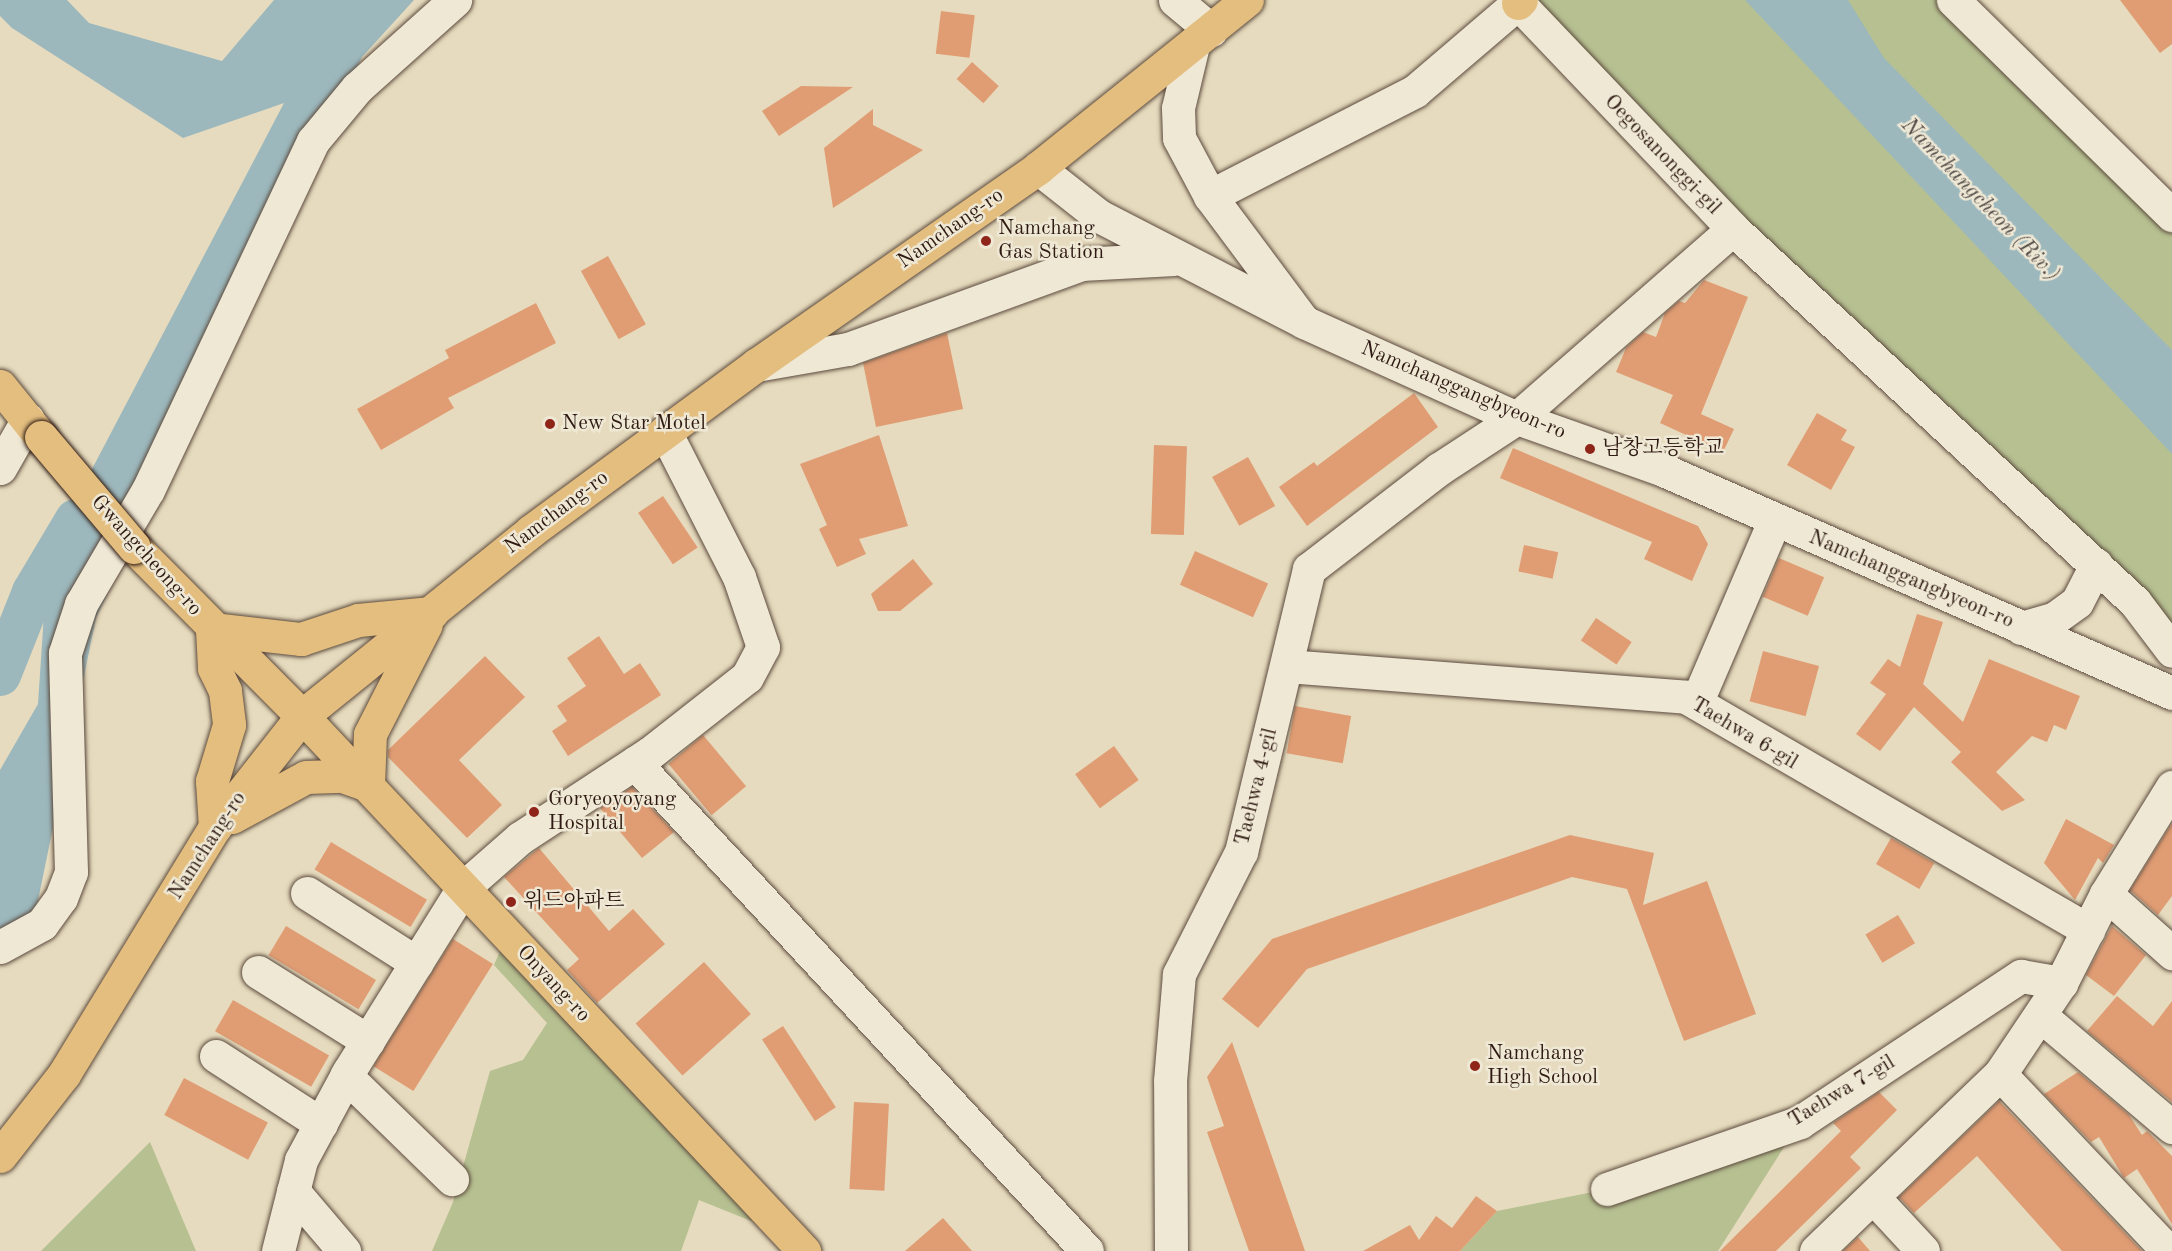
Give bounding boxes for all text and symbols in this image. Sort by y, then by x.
street label: Oegosanonggi-gil [1598,90,1726,220]
water label: Namchangcheon (Riv.) [1895,113,2065,287]
street label: Namchang-ro [893,183,1009,275]
place label: Namchang Gas Station [998,216,1104,266]
marker: Namchang Gas Station [979,234,993,248]
street label: Namchanggangbyeon-ro [1357,336,1569,446]
place label: New Star Motel [562,411,706,437]
marker: New Star Motel [543,417,557,431]
place label: 남창고등학교 [1602,436,1724,462]
marker: 남창고등학교 [1583,442,1597,456]
street label: Namchang-ro [500,466,614,560]
street label: Gwangcheong-ro [85,490,207,622]
street label: Namchanggangbyeon-ro [1805,525,2017,635]
street label: Taehwa 6-gil [1686,692,1802,776]
street label: Taehwa 4-gil [1230,726,1284,848]
street label: Namchang-ro [164,787,252,905]
place label: Goryeoyoyang Hospital [548,787,676,837]
marker: Goryeoyoyang Hospital [525,803,543,821]
place label: 위드아파트 [523,889,624,915]
marker: 위드아파트 [504,895,518,909]
street label: Onyang-ro [511,940,595,1028]
place label: Namchang High School [1487,1041,1598,1091]
street label: Taehwa 7-gil [1784,1050,1900,1134]
marker: Namchang High School [1468,1059,1482,1073]

